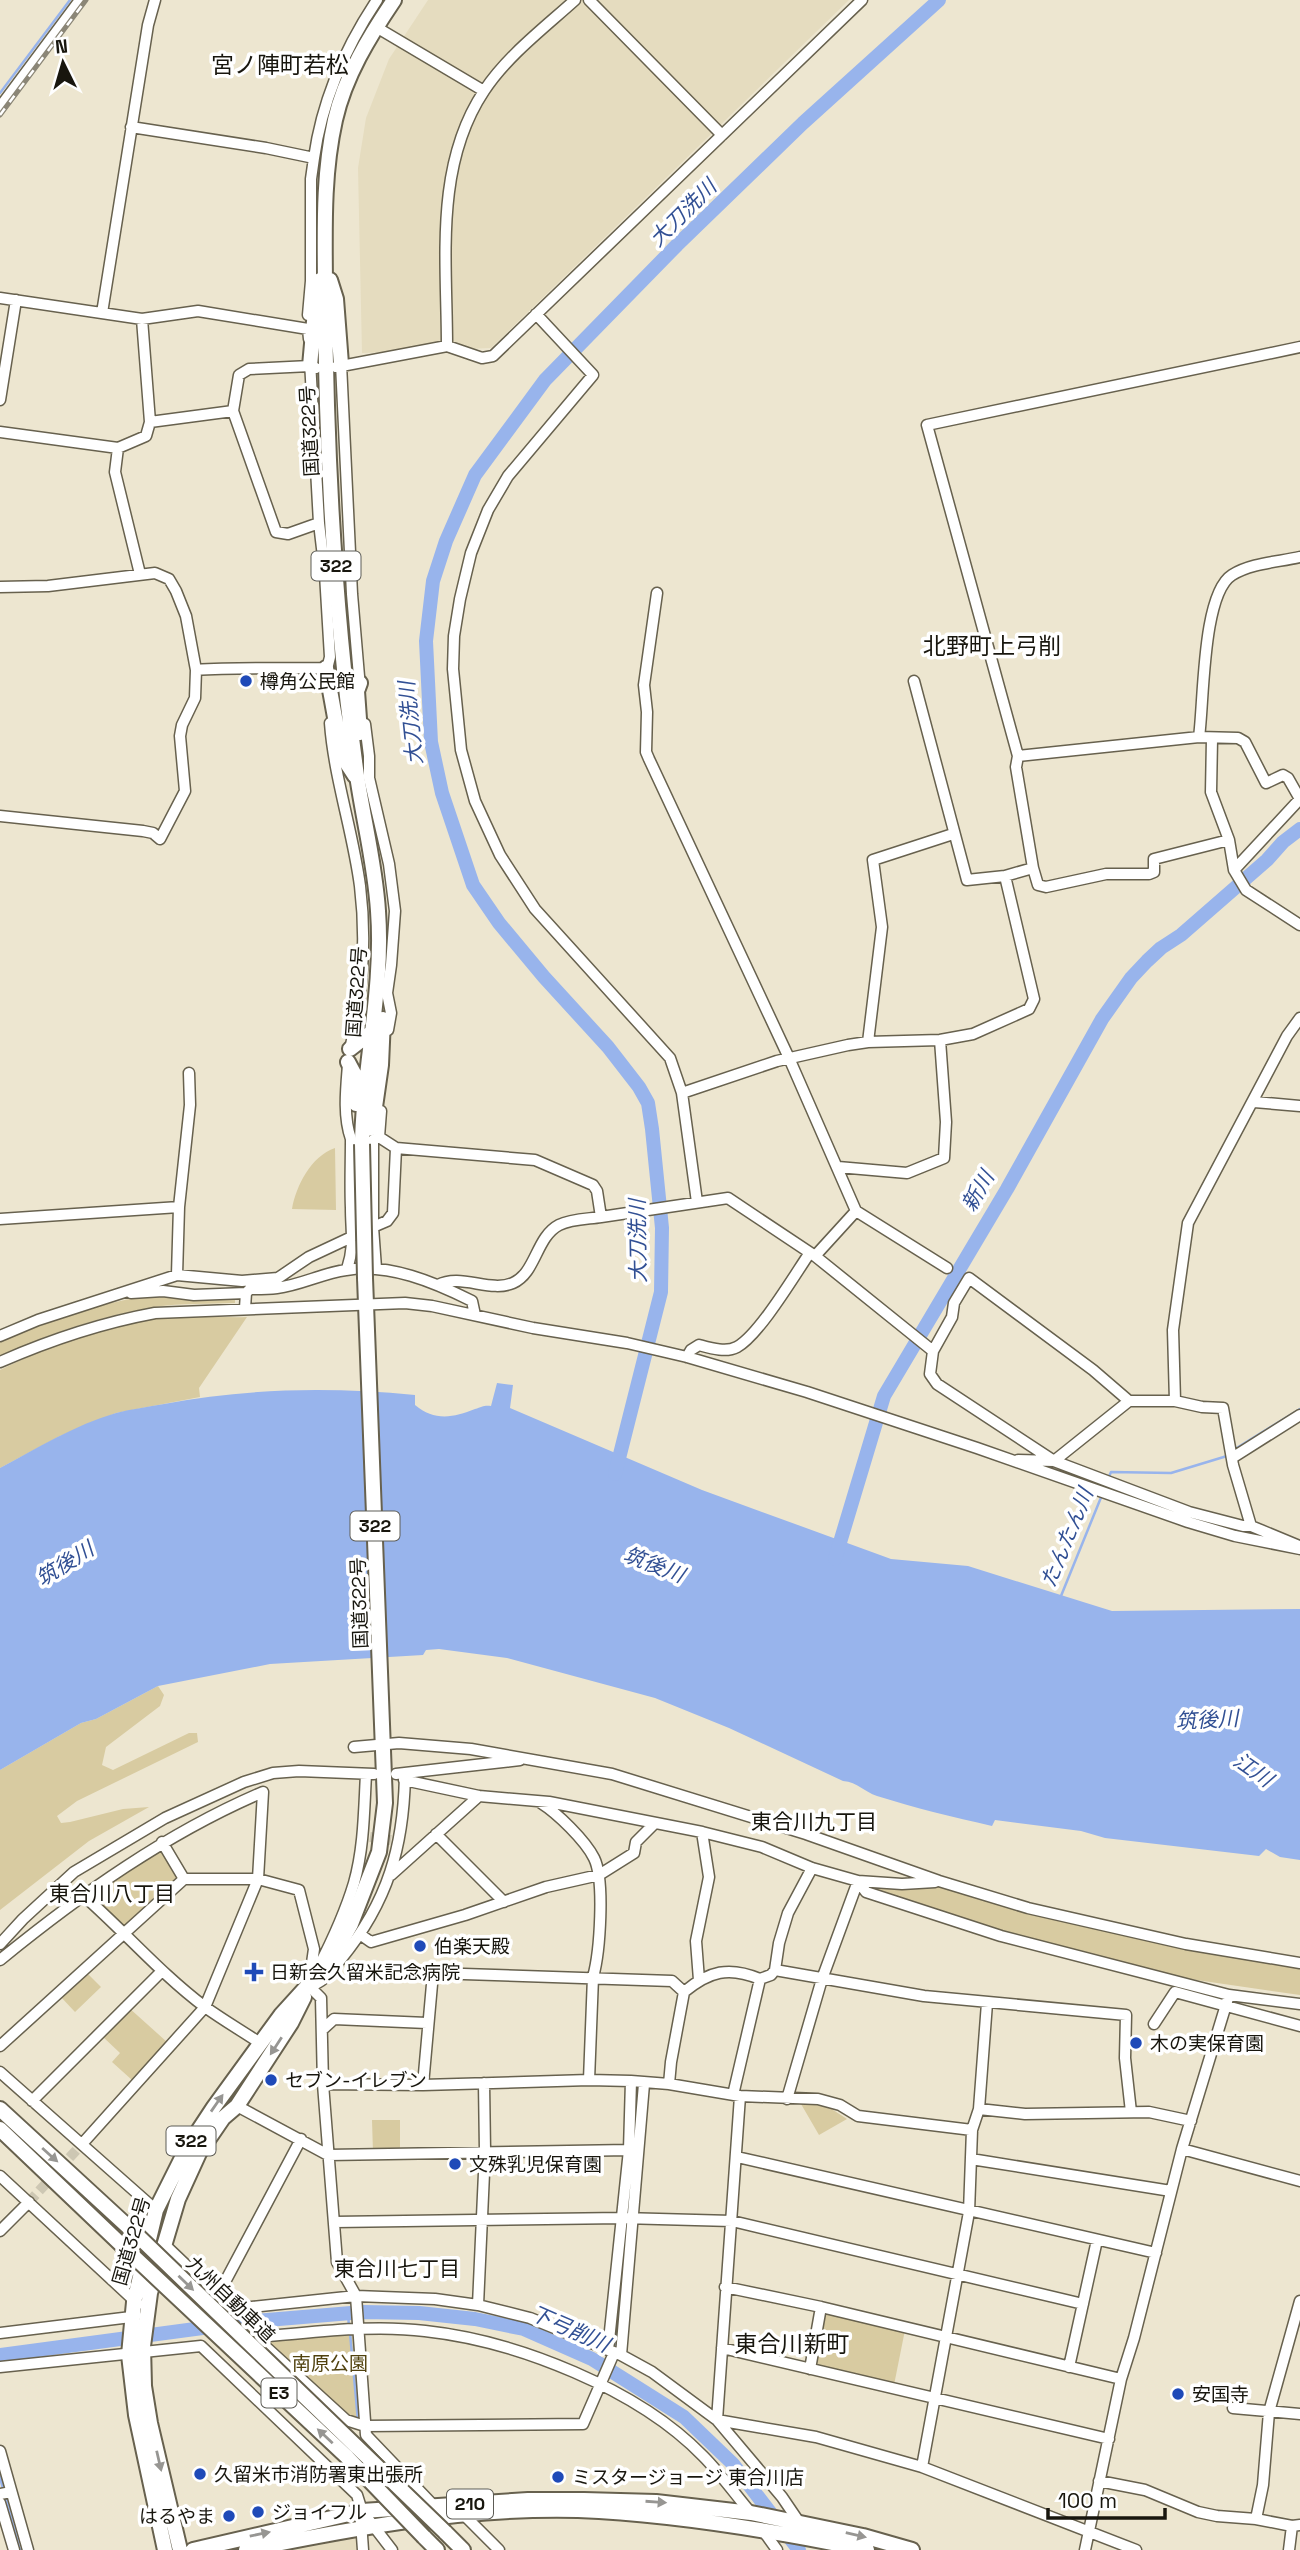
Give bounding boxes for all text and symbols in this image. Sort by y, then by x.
north arrow [28,28,98,98]
text: N [54,34,69,60]
district label: 宮ノ陣町若松 [211,50,349,80]
water label: 大刀洗川 [643,172,723,252]
street label: 国道322号 [295,385,324,477]
road number: 322 [312,552,360,580]
district label: 北野町上弓削 [923,631,1061,661]
place label: 樽角公民館 [260,669,355,694]
marker: 樽角公民館 [238,673,254,689]
water label: 大刀洗川 [392,678,428,766]
street label: 国道322号 [341,946,372,1038]
water label: 新川 [955,1164,1001,1216]
water label: 大刀洗川 [623,1197,652,1283]
water label: たんたん川 [1034,1482,1099,1592]
road number: 322 [350,1512,400,1540]
water label: 筑後川 [31,1534,100,1592]
water label: 筑後川 [620,1541,690,1589]
street label: 国道322号 [345,1557,374,1649]
water label: 筑後川 [1175,1704,1241,1735]
water label: 江川 [1228,1746,1280,1794]
district label: 東合川九丁目 [751,1808,877,1835]
district label: 東合川八丁目 [49,1880,175,1907]
place label: 伯楽天殿 [434,1934,510,1959]
marker: 伯楽天殿 [412,1938,428,1954]
place label: 日新会久留米記念病院 [270,1960,460,1985]
marker: 日新会久留米記念病院 [244,1962,264,1982]
place label: 木の実保育園 [1150,2031,1264,2056]
marker: 木の実保育園 [1128,2035,1144,2051]
one-way arrow [270,2036,283,2055]
place label: セブン-イレブン [285,2068,427,2093]
marker: セブン-イレブン [263,2072,279,2088]
one-way arrow [210,2094,224,2112]
road number: 322 [166,2126,216,2155]
one-way arrow [41,2146,58,2162]
place label: 文殊乳児保育園 [469,2152,602,2177]
marker: 文殊乳児保育園 [447,2156,463,2172]
street label: 国道322号 [107,2194,156,2289]
street label: 九州自動車道 [181,2251,280,2348]
district label: 東合川七丁目 [334,2255,460,2282]
one-way arrow [177,2274,194,2290]
water label: 下弓削川 [526,2299,616,2359]
district label: 東合川新町 [735,2329,850,2359]
park label: 南原公園 [292,2351,368,2376]
road number: E3 [262,2378,296,2407]
place label: 安国寺 [1192,2382,1249,2407]
marker: 安国寺 [1170,2386,1186,2402]
one-way arrow [317,2429,334,2445]
one-way arrow [154,2450,165,2472]
place label: 久留米市消防署東出張所 [214,2462,423,2487]
place label: ミスタージョージ 東合川店 [572,2465,804,2490]
marker: 久留米市消防署東出張所 [192,2466,208,2482]
marker: ミスタージョージ 東合川店 [550,2469,566,2485]
scale bar [1048,2476,1165,2520]
text: 100 m [1058,2487,1117,2514]
road number: 210 [447,2490,493,2518]
one-way arrow [645,2497,667,2508]
place label: ジョイフル [272,2500,367,2525]
place label: はるやま [139,2504,215,2529]
marker: ジョイフル [250,2504,266,2520]
marker: はるやま [221,2508,237,2524]
one-way arrow [249,2528,271,2539]
one-way arrow [845,2529,867,2540]

